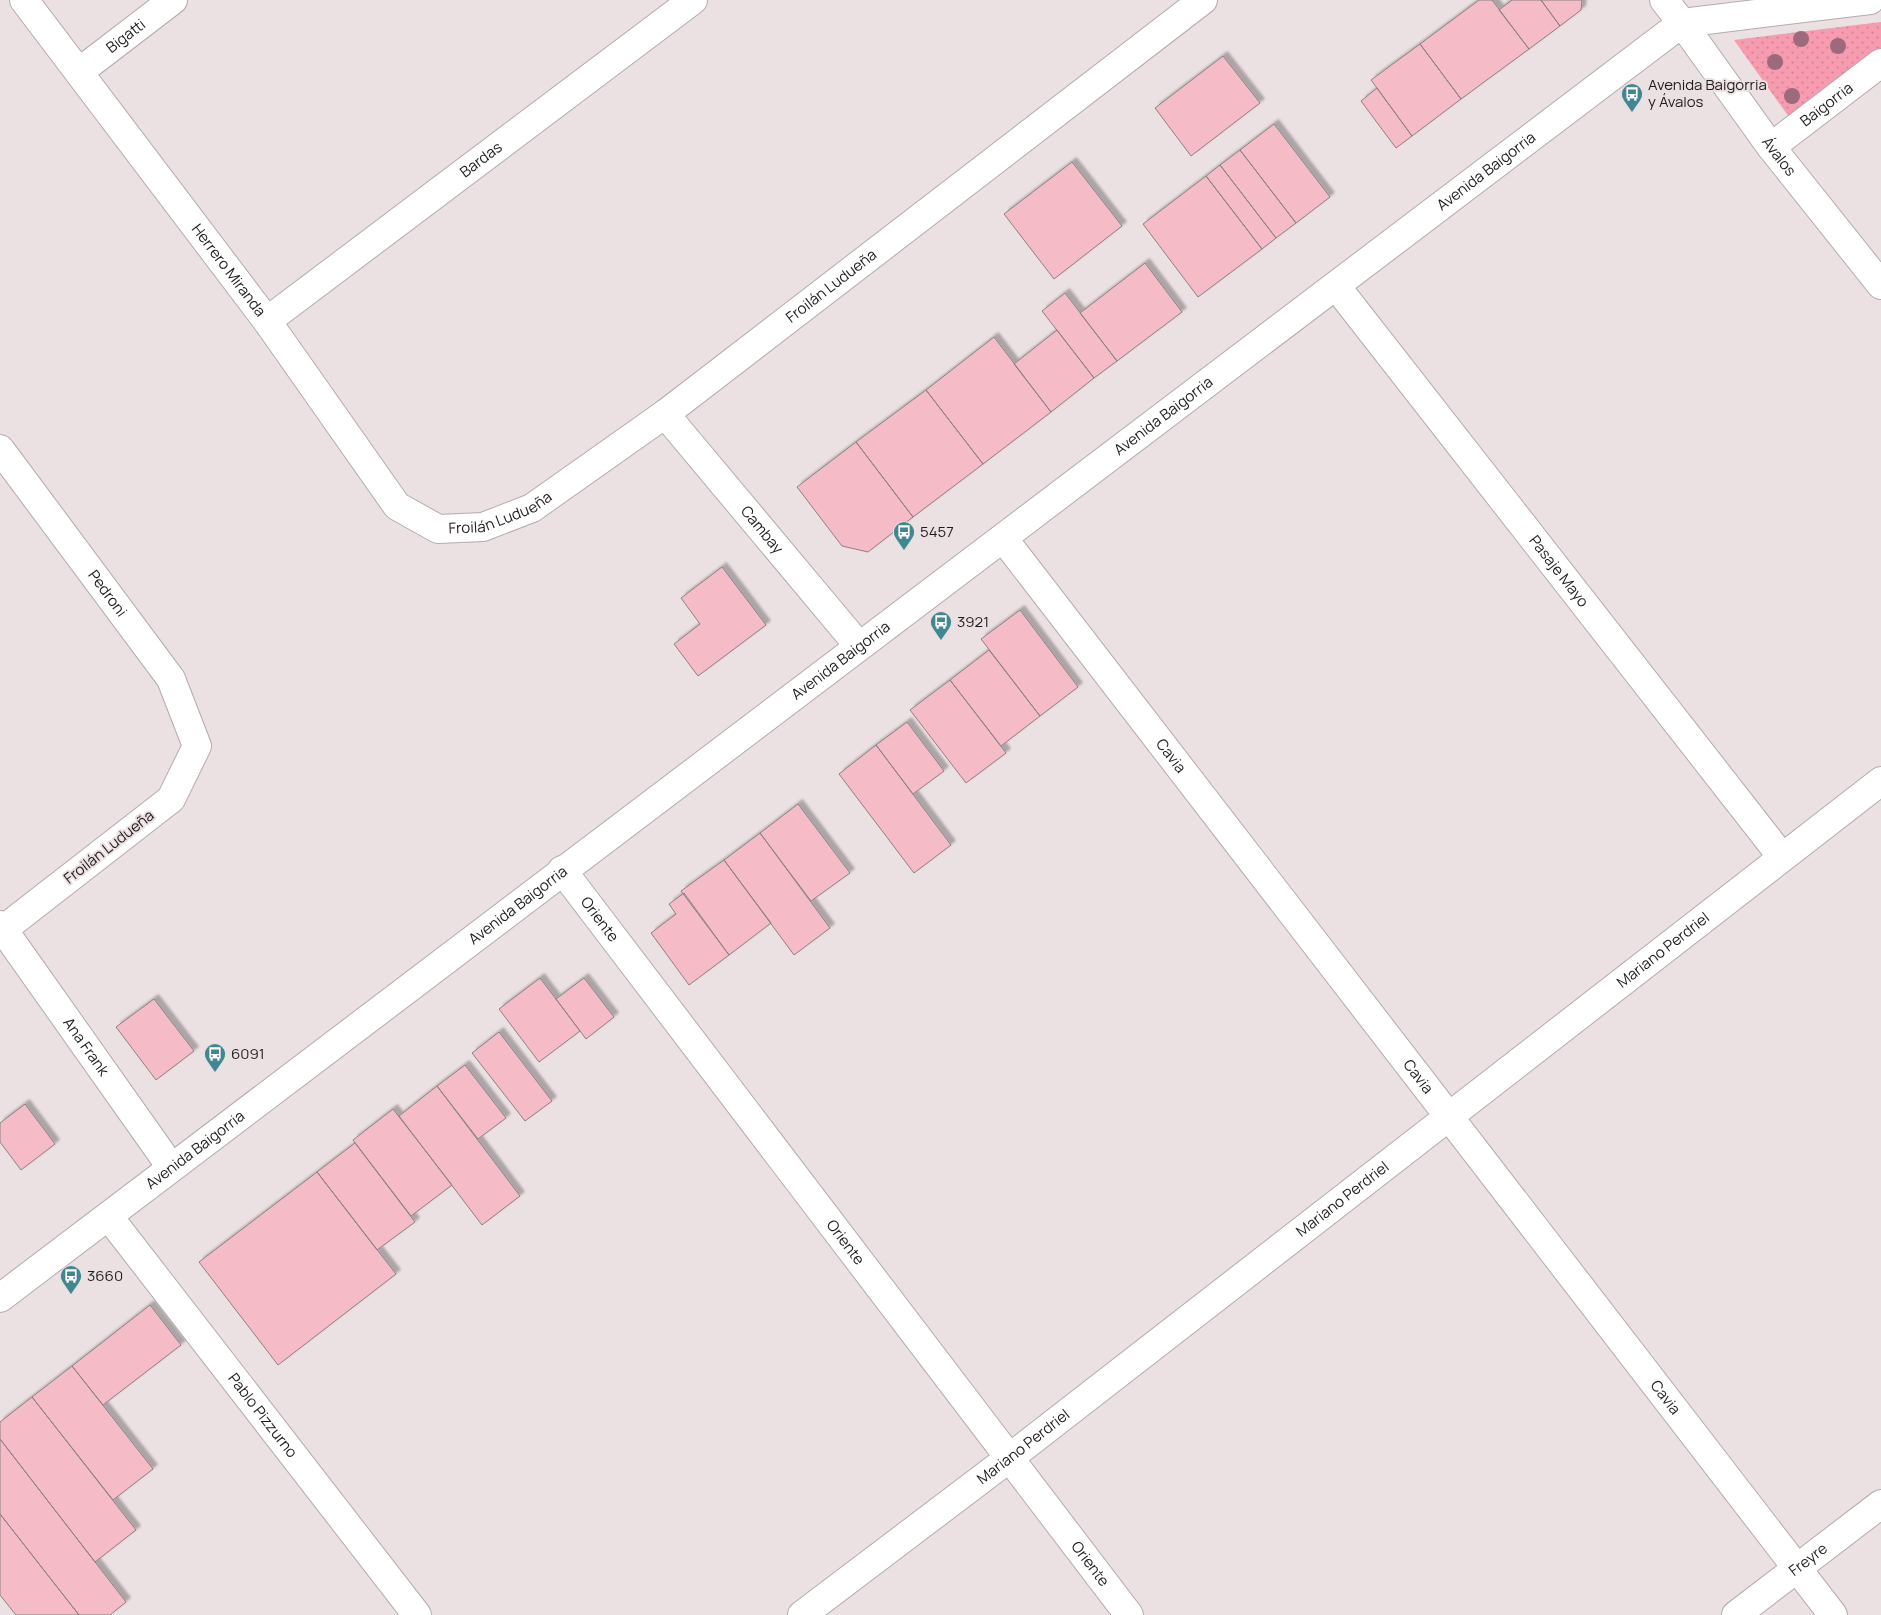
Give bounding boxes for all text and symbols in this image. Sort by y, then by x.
street label: Bigatti [101,14,150,58]
place label: Avenida Baigorria y Ávalos [1648,74,1767,112]
street label: Baigorria [1796,77,1857,131]
bus stop icon: Avenida Baigorria y Ávalos [1620,82,1644,113]
street label: Avenida Baigorria [1432,127,1540,215]
street label: Ávalos [1757,133,1801,180]
street label: Bardas [455,136,506,182]
street label: Herrero Miranda [187,219,271,321]
street label: Froilán Ludueña [781,244,881,327]
street label: Avenida Baigorria [1109,371,1217,460]
street label: Froilán Ludueña [448,486,556,539]
street label: Cambay [736,501,788,558]
bus stop icon: 5457 [892,520,916,551]
place label: 5457 [920,521,954,542]
street label: Pasaje Mayo [1525,531,1594,611]
street label: Pedroni [83,566,132,621]
bus stop icon: 3921 [929,610,953,641]
place label: 3921 [957,611,989,632]
street label: Avenida Baigorria [787,616,894,705]
street label: Cavia [1151,734,1191,777]
street label: Froilán Ludueña [59,805,158,889]
street label: Avenida Baigorria [464,861,571,949]
street label: Oriente [576,892,624,946]
street label: Mariano Perdriel [1612,907,1714,992]
street label: Ana Frank [58,1013,115,1080]
bus stop icon: 6091 [203,1042,227,1073]
place label: 6091 [231,1043,265,1064]
street label: Cavia [1398,1055,1438,1098]
street label: Avenida Baigorria [141,1105,249,1194]
street label: Mariano Perdriel [1292,1156,1393,1241]
street label: Oriente [822,1215,870,1269]
bus stop icon: 3660 [59,1264,83,1295]
place label: 3660 [87,1265,123,1286]
street label: Pablo Pizzurno [224,1368,303,1462]
street label: Cavia [1646,1376,1686,1419]
street label: Mariano Perdriel [972,1404,1074,1489]
street label: Oriente [1066,1537,1115,1591]
street label: Freyre [1784,1538,1832,1581]

